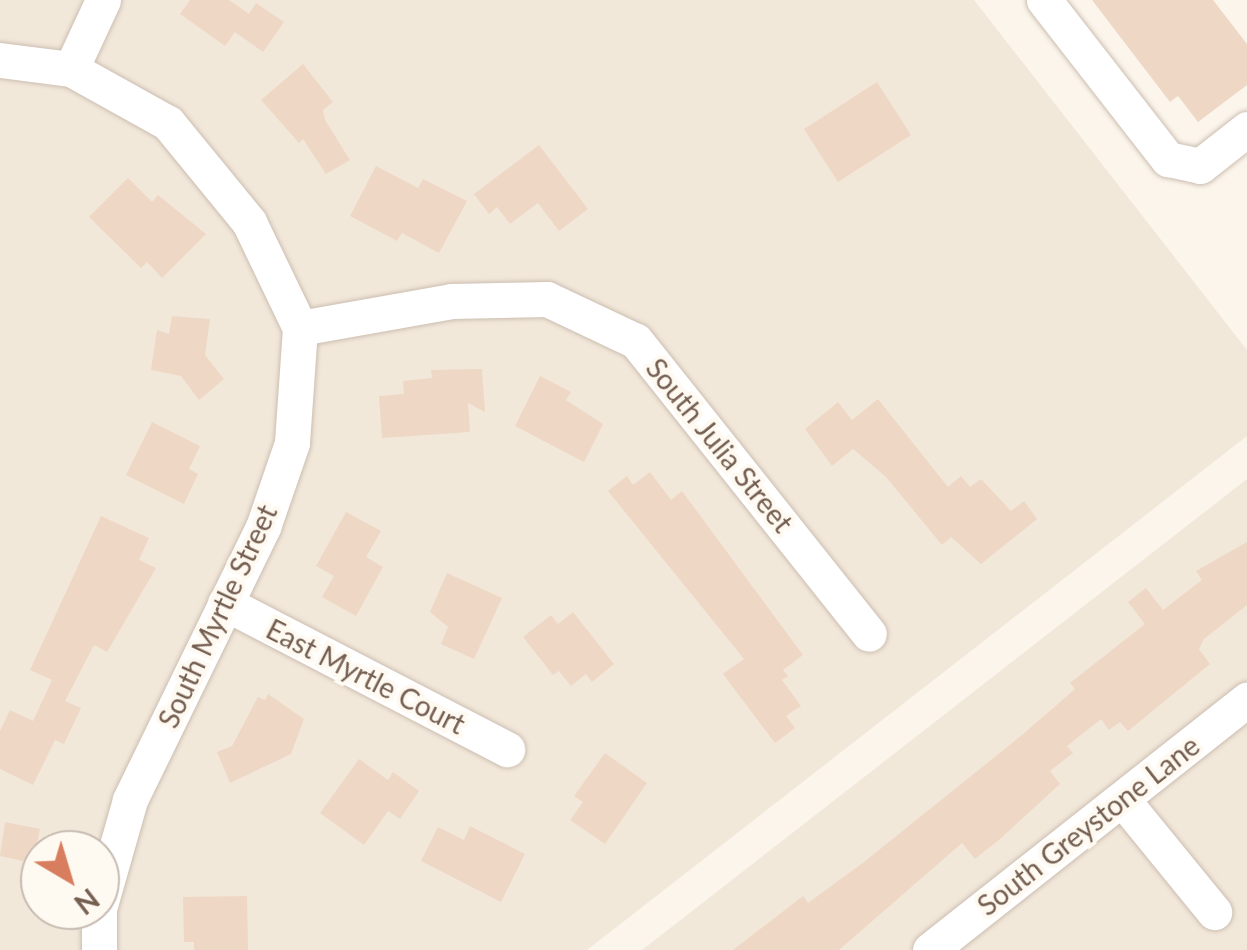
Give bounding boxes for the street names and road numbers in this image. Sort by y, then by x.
street label: South Julia Street [639,351,801,539]
street label: South Myrtle Street [151,499,283,733]
street label: East Myrtle Court [261,611,471,741]
street label: South Greystone Lane [970,728,1206,922]

